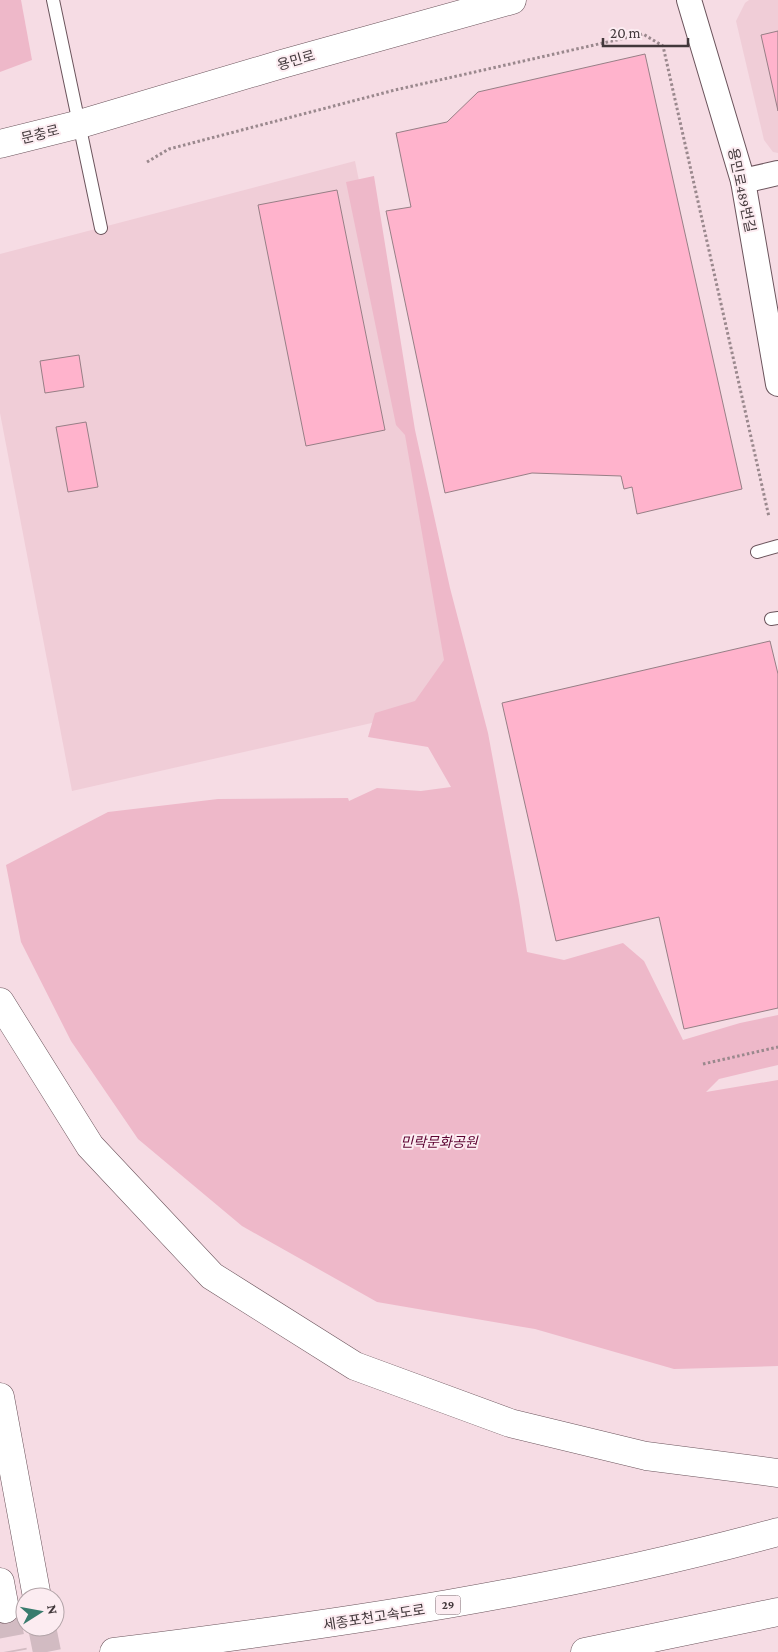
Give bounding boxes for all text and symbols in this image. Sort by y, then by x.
scale bar [603,15,688,47]
text: 20 m [610,25,641,41]
street label: 용민로 [275,47,317,73]
street label: 문충로 [19,122,61,146]
street label: 용민로489번길 [725,146,759,234]
park label: 민락문화공원 [400,1134,479,1150]
north arrow [15,1587,65,1637]
road number: 29 [436,1596,460,1614]
street label: 세종포천고속도로 [322,1601,426,1633]
text: N [44,1603,62,1616]

